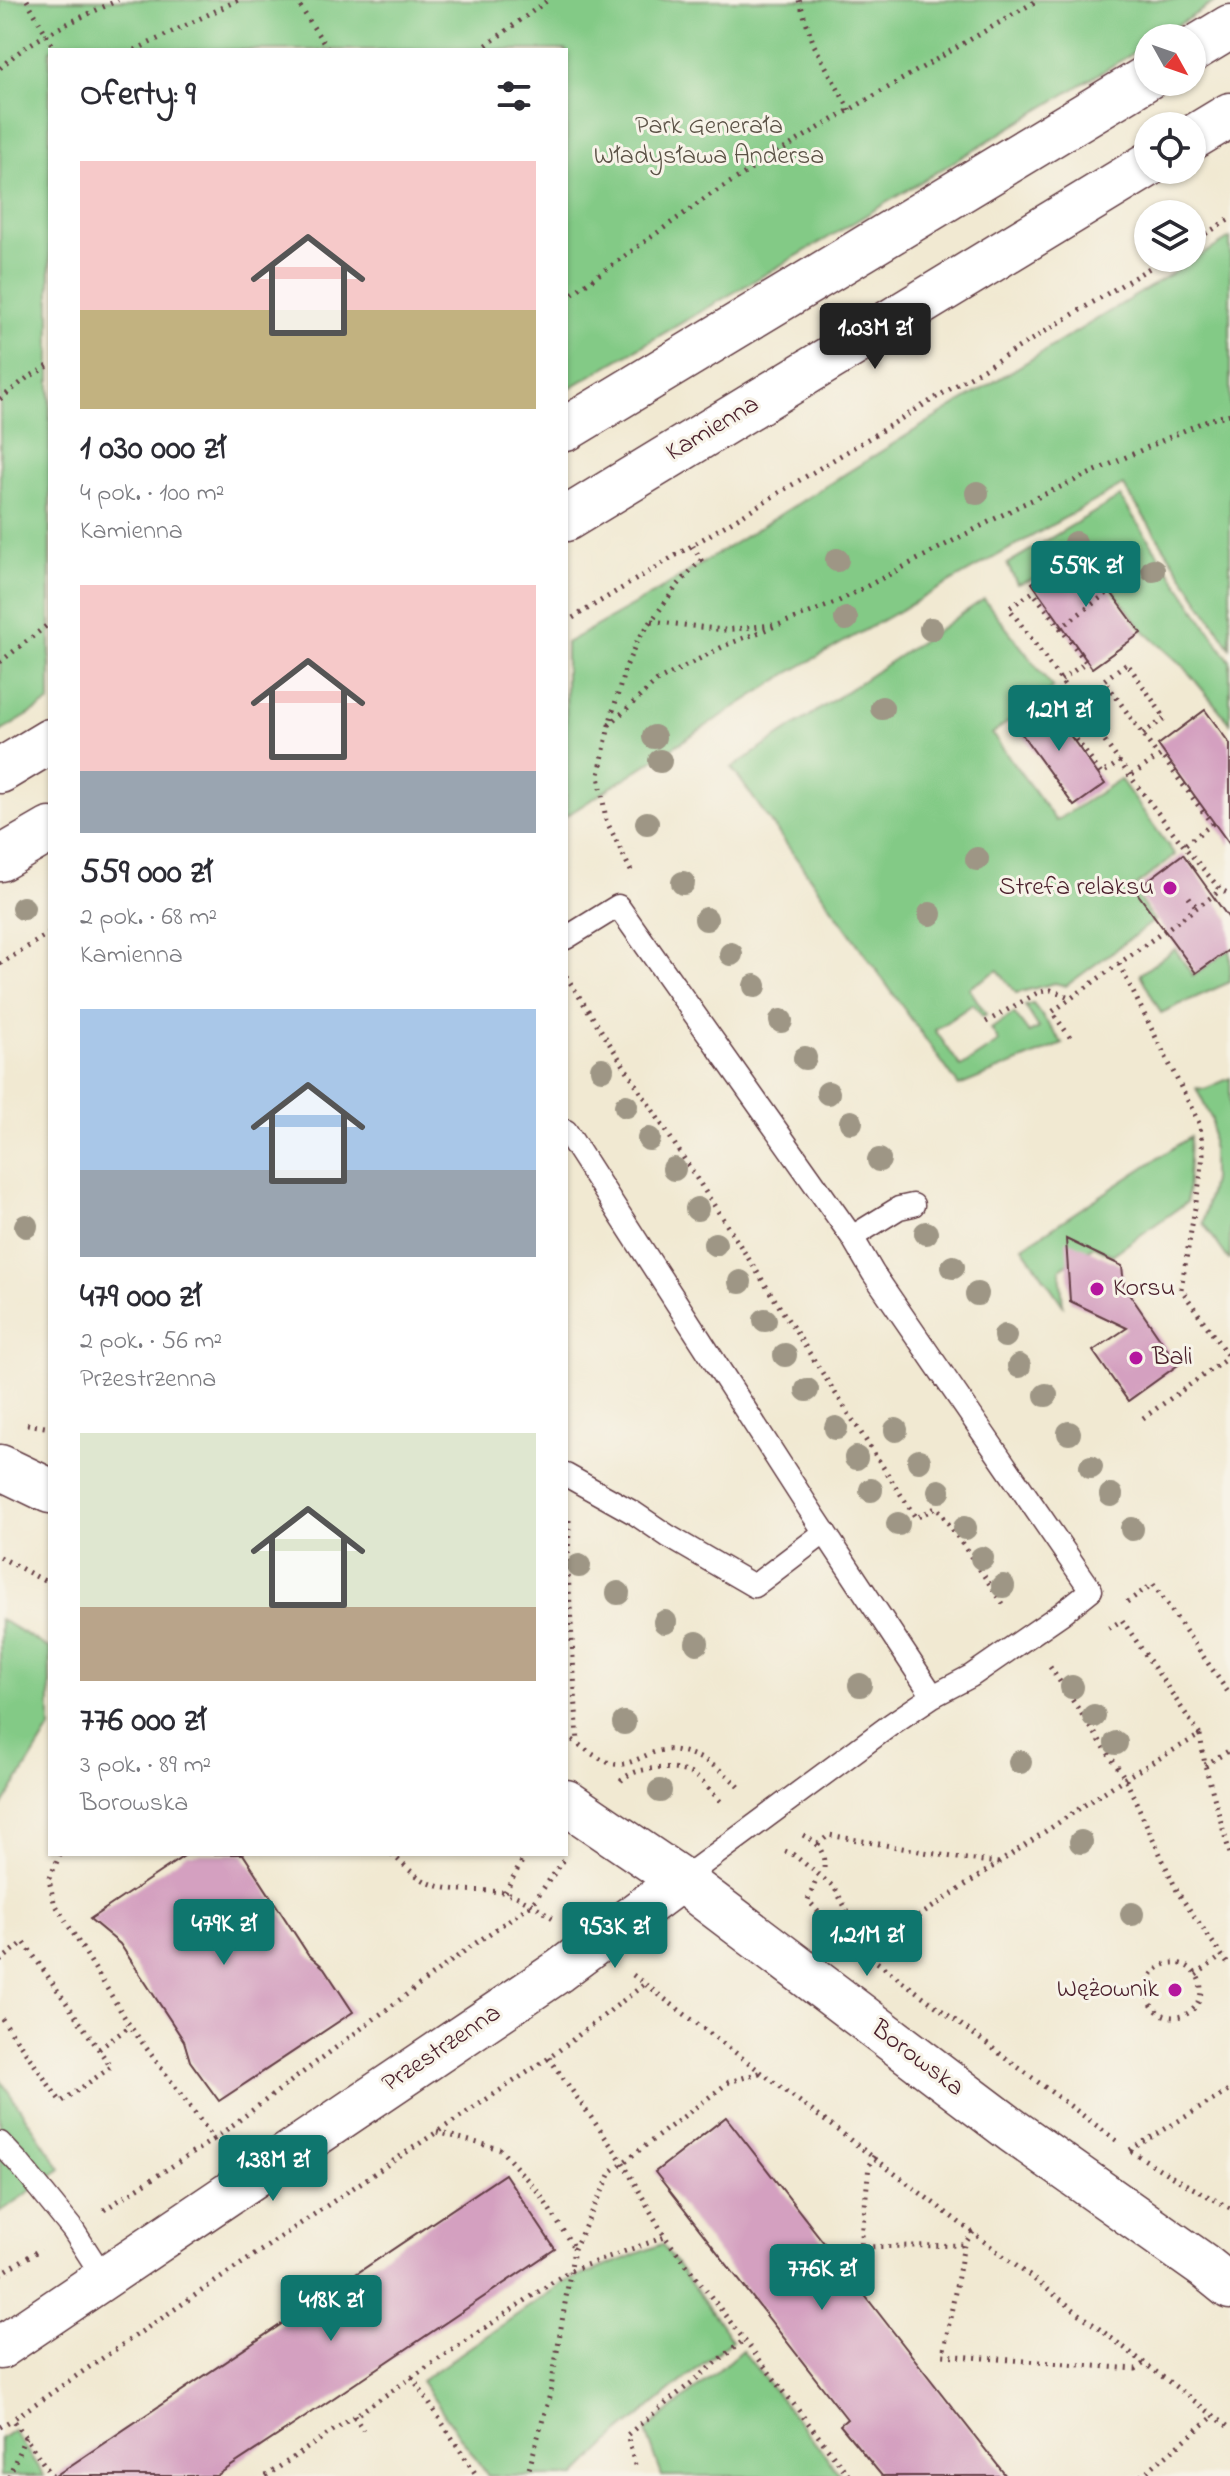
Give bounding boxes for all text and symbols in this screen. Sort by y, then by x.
north arrow [1134,24,1206,96]
map controls [1134,24,1206,272]
text: Oferty: 9 [80,71,196,121]
icon: filters [492,74,536,118]
park label: Park Generała Władysława Andersa [594,108,824,176]
button: locate [1134,112,1206,184]
button: layers [1134,200,1206,272]
icon: home [236,213,380,357]
pin: 1.03M zł [792,303,958,371]
text: 1.03M zł [838,310,912,348]
street label: Kamienna [659,386,767,472]
text: 1 030 000 zł [80,425,226,475]
text: 4 pok. · 100 m² [80,475,224,513]
text: Kamienna [80,513,183,551]
pin: 559K zł [1012,541,1160,609]
text: 559K zł [1049,548,1123,586]
icon: home [236,637,380,781]
pin: 1.2M zł [985,685,1133,753]
text: 1.2M zł [1026,692,1092,730]
text: 559 000 zł [80,849,212,899]
place label: Strefa relaksu [999,869,1154,907]
marker: Strefa relaksu [1161,879,1179,897]
text: 2 pok. · 68 m² [80,899,217,937]
text: Kamienna [80,937,183,975]
icon: home [236,1061,380,1205]
place label: Korsu [1113,1270,1175,1308]
text: 479 000 zł [80,1273,201,1323]
marker: Korsu [1088,1280,1106,1298]
text: 2 pok. · 56 m² [80,1323,222,1361]
place label: Bali [1151,1339,1193,1377]
marker: Bali [1127,1349,1145,1367]
text: Przestrzenna [80,1361,216,1399]
icon: home [236,1485,380,1629]
text: 776 000 zł [80,1697,206,1747]
text: 3 pok. · 89 m² [80,1747,211,1785]
text: Borowska [80,1785,188,1823]
pin: 479K zł [150,1899,298,1967]
pin: 953K zł [541,1902,689,1970]
text: 479K zł [191,1906,257,1944]
text: 953K zł [580,1909,650,1947]
pin: 1.21M zł [784,1910,950,1978]
text: 1.21M zł [830,1917,904,1955]
place label: Wężownik [1057,1971,1160,2009]
marker: Wężownik [1166,1981,1184,1999]
street label: Przestrzenna [375,1995,509,2103]
street label: Borowska [862,2011,972,2107]
pin: 1.38M zł [190,2135,356,2203]
text: 1.38M zł [236,2142,310,2180]
pin: 776K zł [748,2244,896,2312]
text: 776K zł [788,2251,856,2289]
pin: 418K zł [257,2275,405,2343]
text: 418K zł [299,2282,363,2320]

